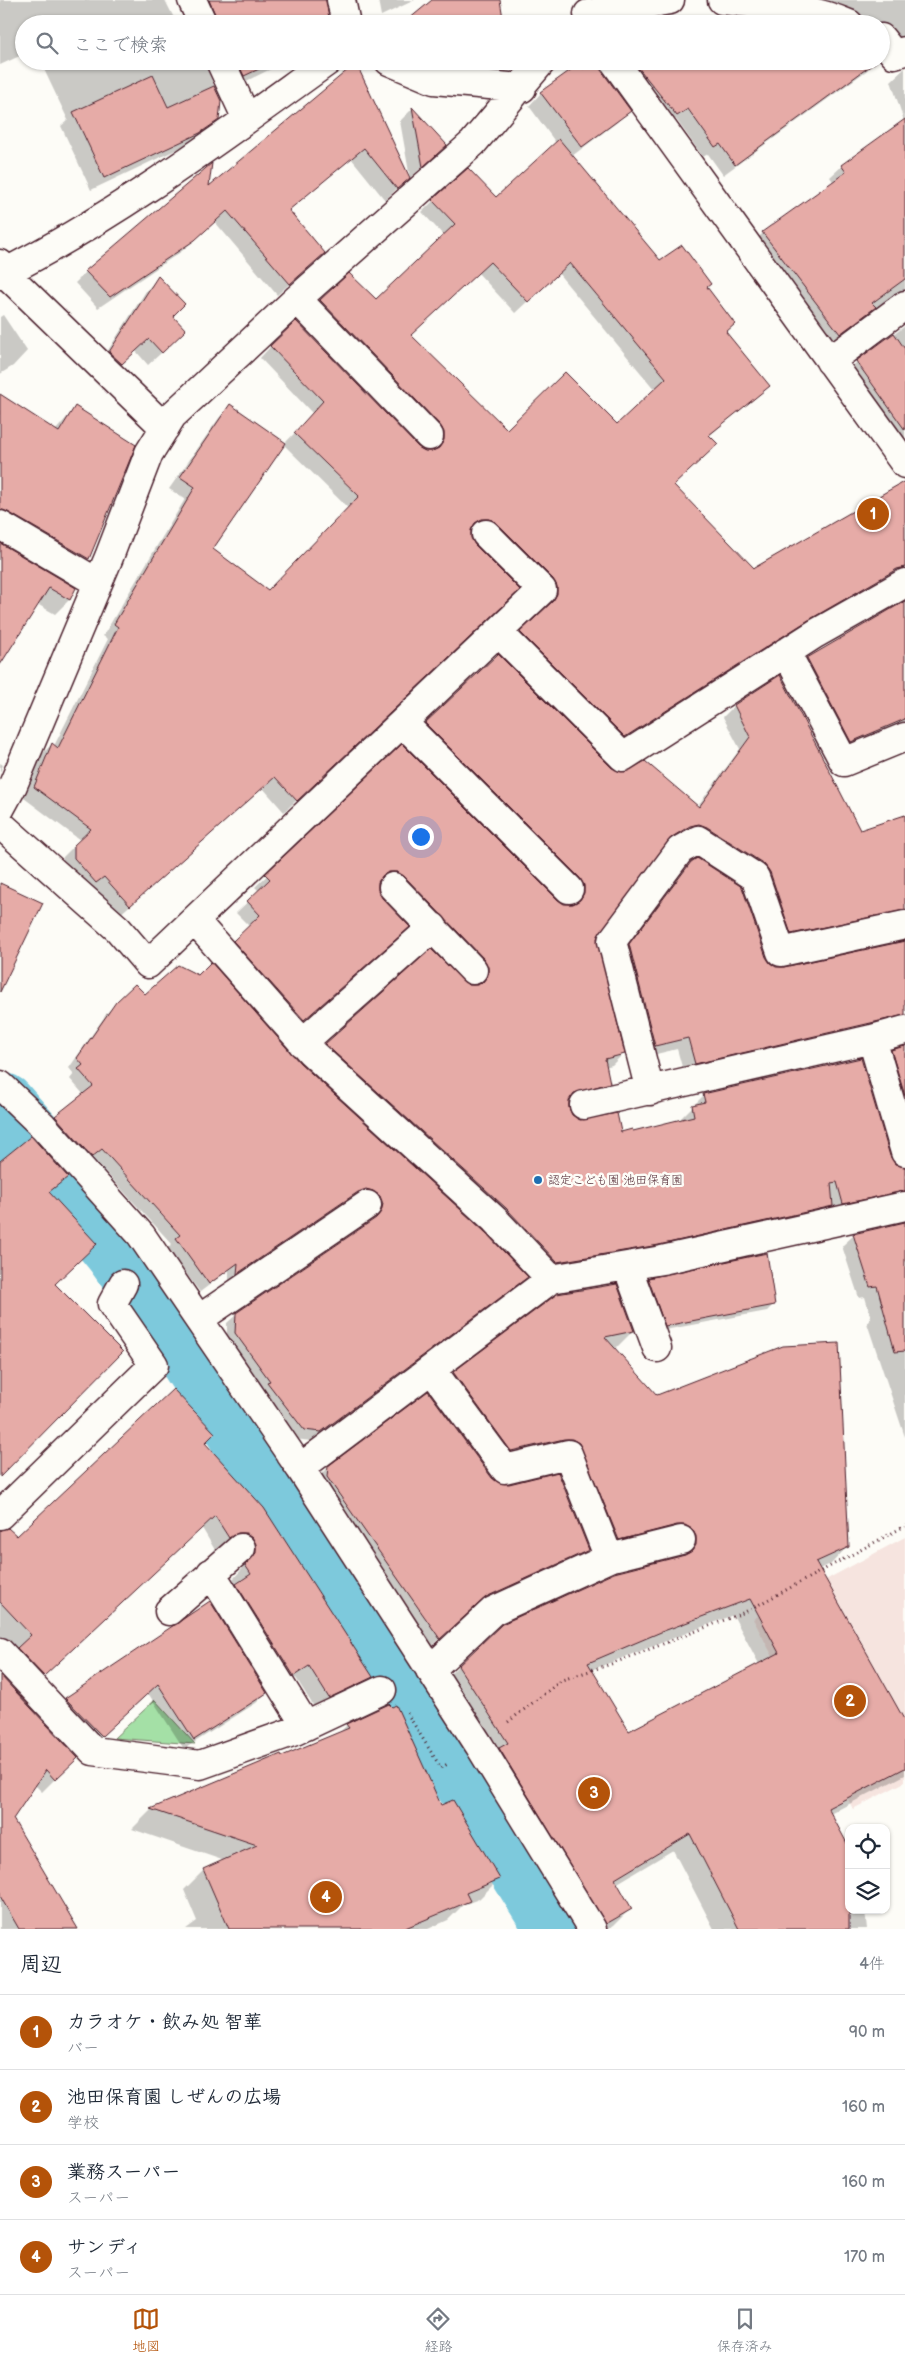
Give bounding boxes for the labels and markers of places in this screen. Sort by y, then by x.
pin: 1 [857,495,889,533]
place label: 認定こども園 池田保育園 [548,1173,683,1188]
marker: 認定こども園 池田保育園 [532,1174,544,1186]
pin: 2 [834,1682,866,1720]
pin: 3 [578,1774,610,1812]
pin: 4 [310,1878,342,1916]

